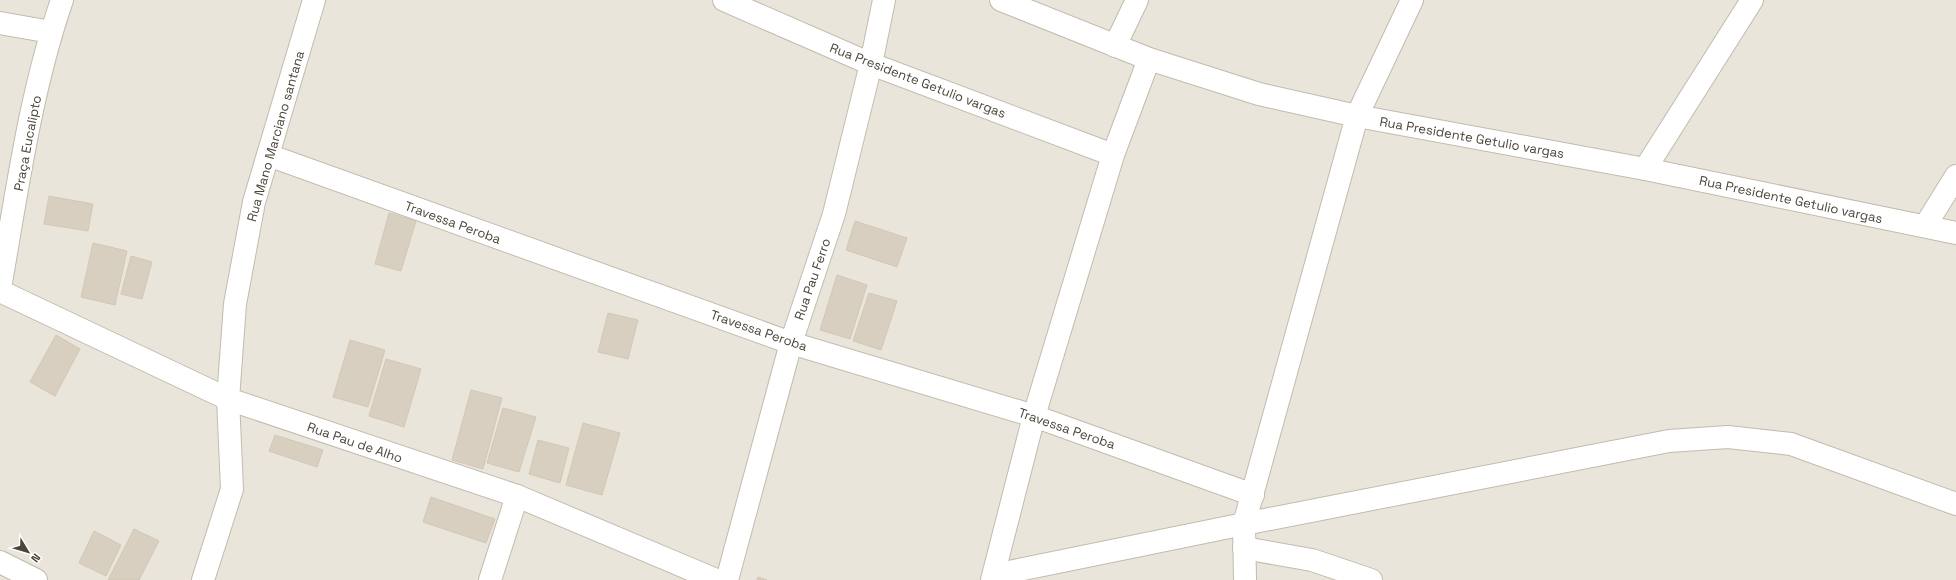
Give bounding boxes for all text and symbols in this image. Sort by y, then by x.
street label: Rua Presidente Getulio vargas [827,39,1008,122]
street label: Rua Mano Marciano santana [243,48,308,224]
street label: Praça Eucalipto [10,94,45,192]
street label: Rua Presidente Getulio vargas [1378,113,1566,162]
street label: Rua Presidente Getulio vargas [1698,172,1884,227]
street label: Travessa Peroba [402,197,504,248]
street label: Rua Pau Ferro [791,236,834,322]
street label: Travessa Peroba [708,306,810,355]
street label: Travessa Peroba [1016,404,1118,453]
street label: Rua Pau de Alho [305,418,405,467]
north arrow [8,532,48,572]
text: N [28,551,44,565]

